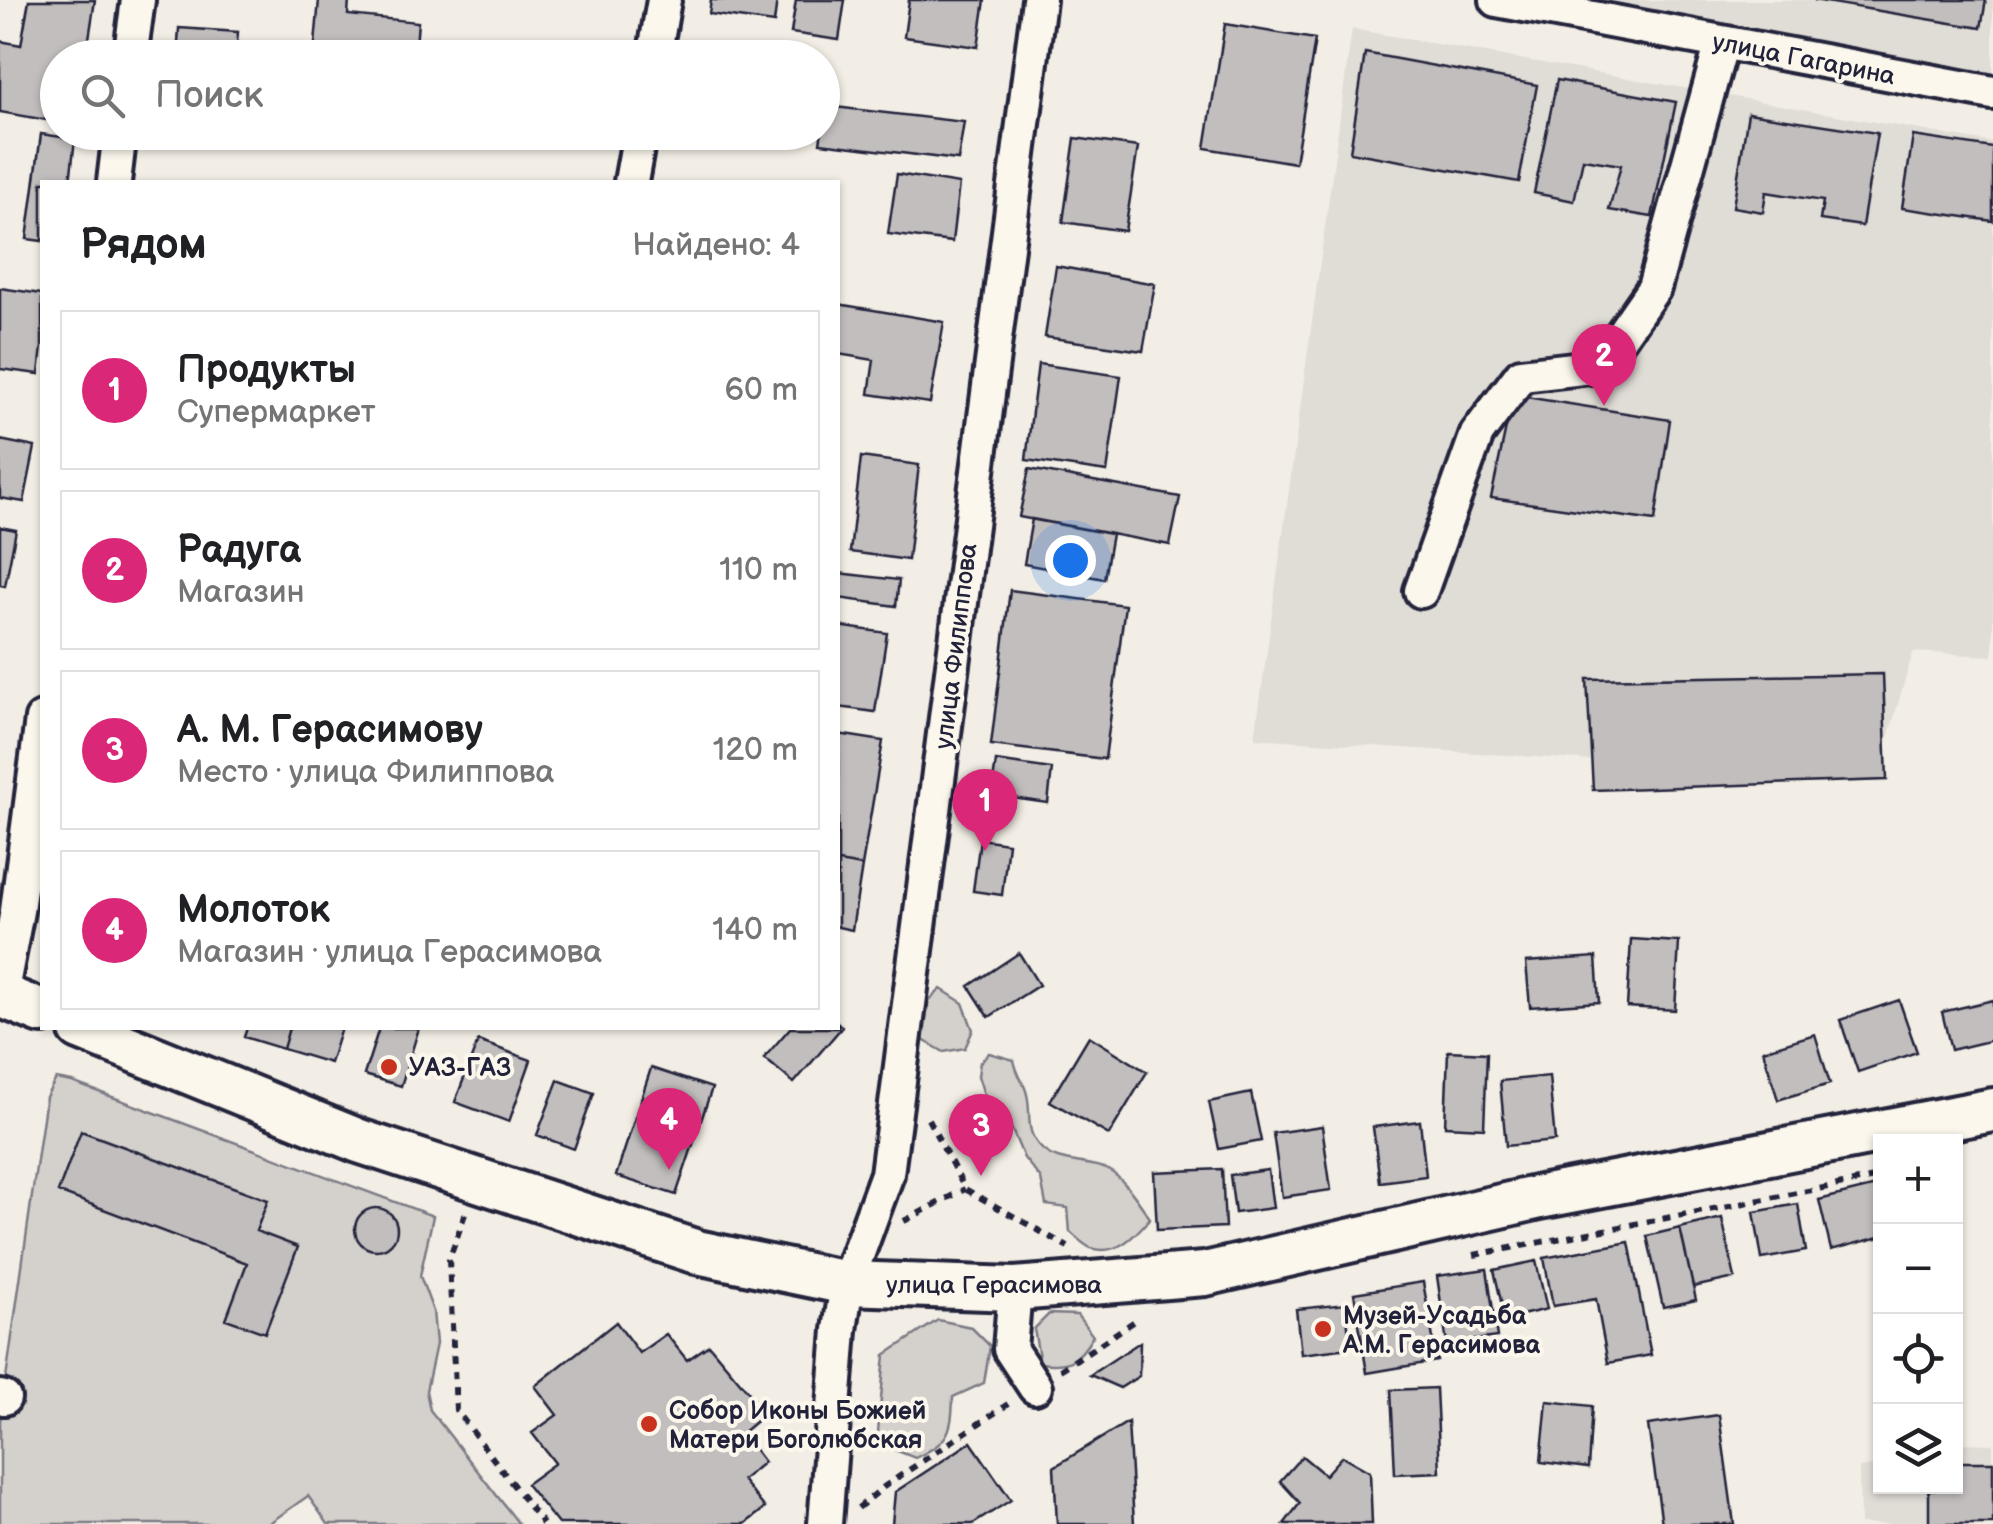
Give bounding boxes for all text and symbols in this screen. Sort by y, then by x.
street label: улица Гагарина [1710,27,1898,92]
search box [40,40,840,150]
icon: search [75,68,130,123]
text: Поиск [155,73,263,118]
text: Рядом [80,220,207,271]
text: Найдено: 4 [632,226,800,265]
pin: 2 [1572,324,1636,406]
text: Продукты [177,348,356,393]
text: 1 [108,371,121,410]
text: 60 m [725,371,798,410]
text: Супермаркет [177,393,376,432]
text: Радуга [177,528,301,573]
your location [1045,535,1096,586]
street label: улица Филиппова [928,541,985,751]
text: 2 [105,551,124,590]
text: 110 m [719,551,798,590]
text: Магазин [177,573,305,612]
text: А. М. Герасимову [177,708,483,753]
text: 3 [105,731,124,770]
text: 120 m [713,731,798,770]
text: Место · улица Филиппова [177,753,554,792]
pin: 1 [952,768,1018,851]
text: Молоток [177,888,330,933]
text: 4 [105,911,124,950]
text: 140 m [712,911,798,950]
text: Магазин · улица Герасимова [177,933,602,972]
place label: УАЗ-ГАЗ [409,1053,511,1084]
marker: УАЗ-ГАЗ [378,1056,400,1078]
pin: 4 [636,1088,702,1170]
pin: 3 [948,1094,1014,1176]
map controls [1873,1134,1963,1494]
button: + [1873,1134,1963,1224]
button: − [1873,1224,1963,1314]
street label: улица Герасимова [886,1270,1102,1301]
place label: Музей-Усадьба А.М. Герасимова [1342,1301,1541,1361]
button: locate [1873,1314,1963,1404]
marker: Музей-Усадьба А.М. Герасимова [1312,1318,1334,1340]
place label: Собор Иконы Божией Матери Боголюбская [669,1396,926,1456]
button: layers [1873,1404,1963,1494]
marker: Собор Иконы Божией Матери Боголюбская [638,1413,660,1435]

